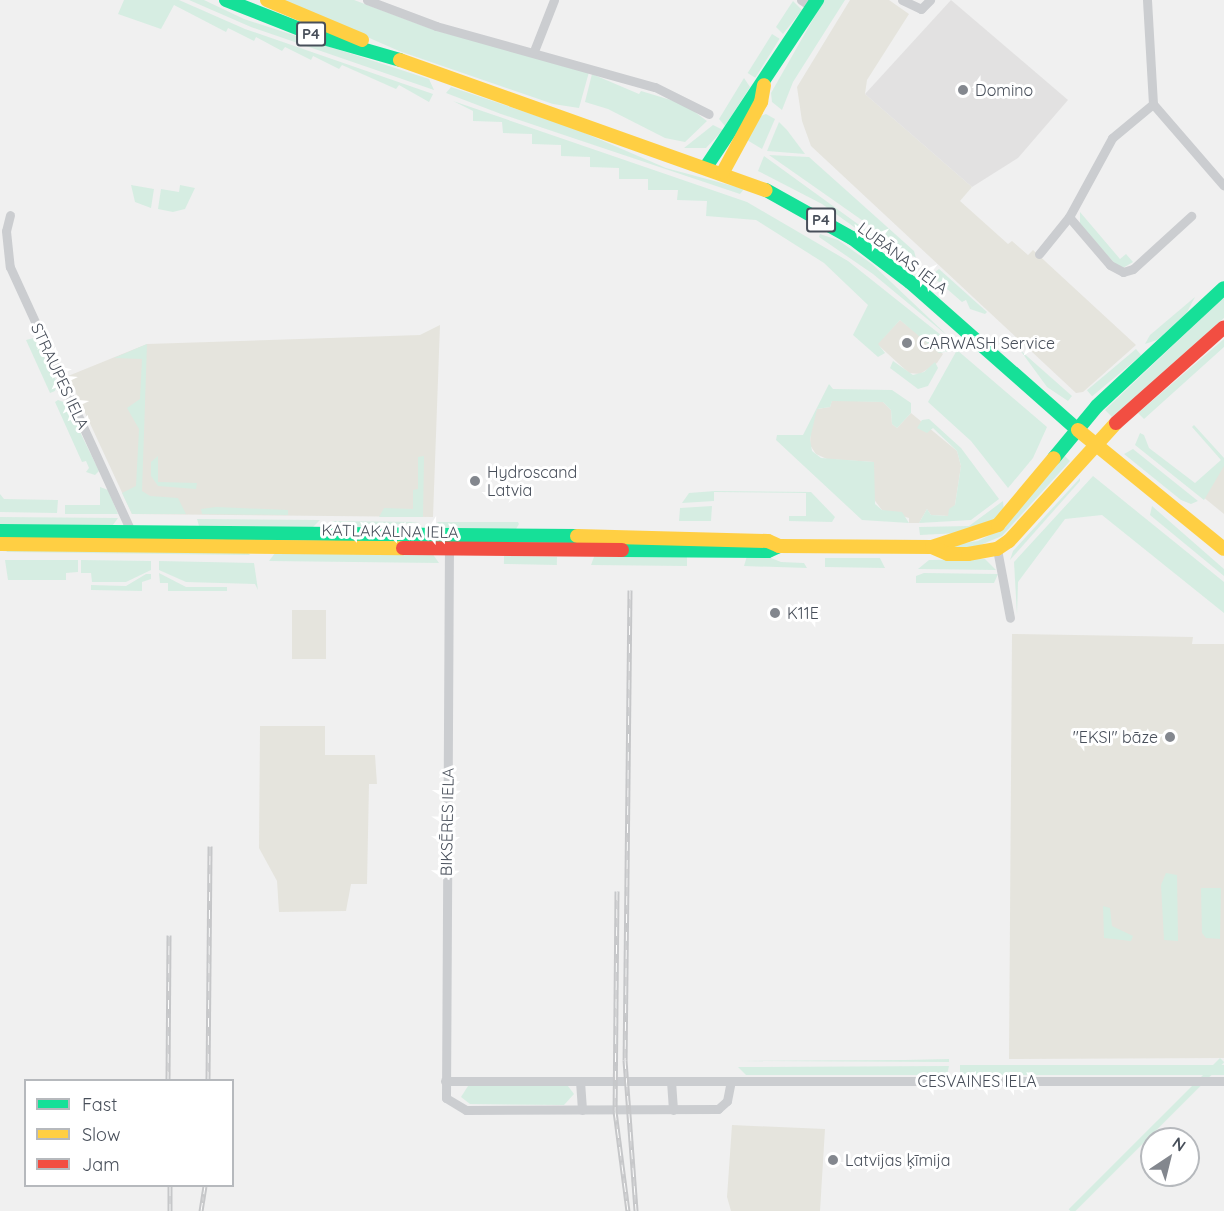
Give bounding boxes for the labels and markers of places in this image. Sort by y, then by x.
place label: Domino [975,80,1033,100]
marker: Domino [956,83,970,97]
place label: CARWASH Service [919,333,1055,353]
marker: CARWASH Service [900,336,914,350]
place label: Hydroscand Latvia [487,462,577,500]
marker: Hydroscand Latvia [468,474,482,488]
place label: K11E [787,603,819,623]
marker: K11E [768,606,782,620]
place label: "EKSI" bāze [1073,727,1158,747]
marker: "EKSI" bāze [1163,730,1177,744]
place label: Latvijas ķīmija [845,1150,950,1170]
marker: Latvijas ķīmija [826,1153,840,1167]

